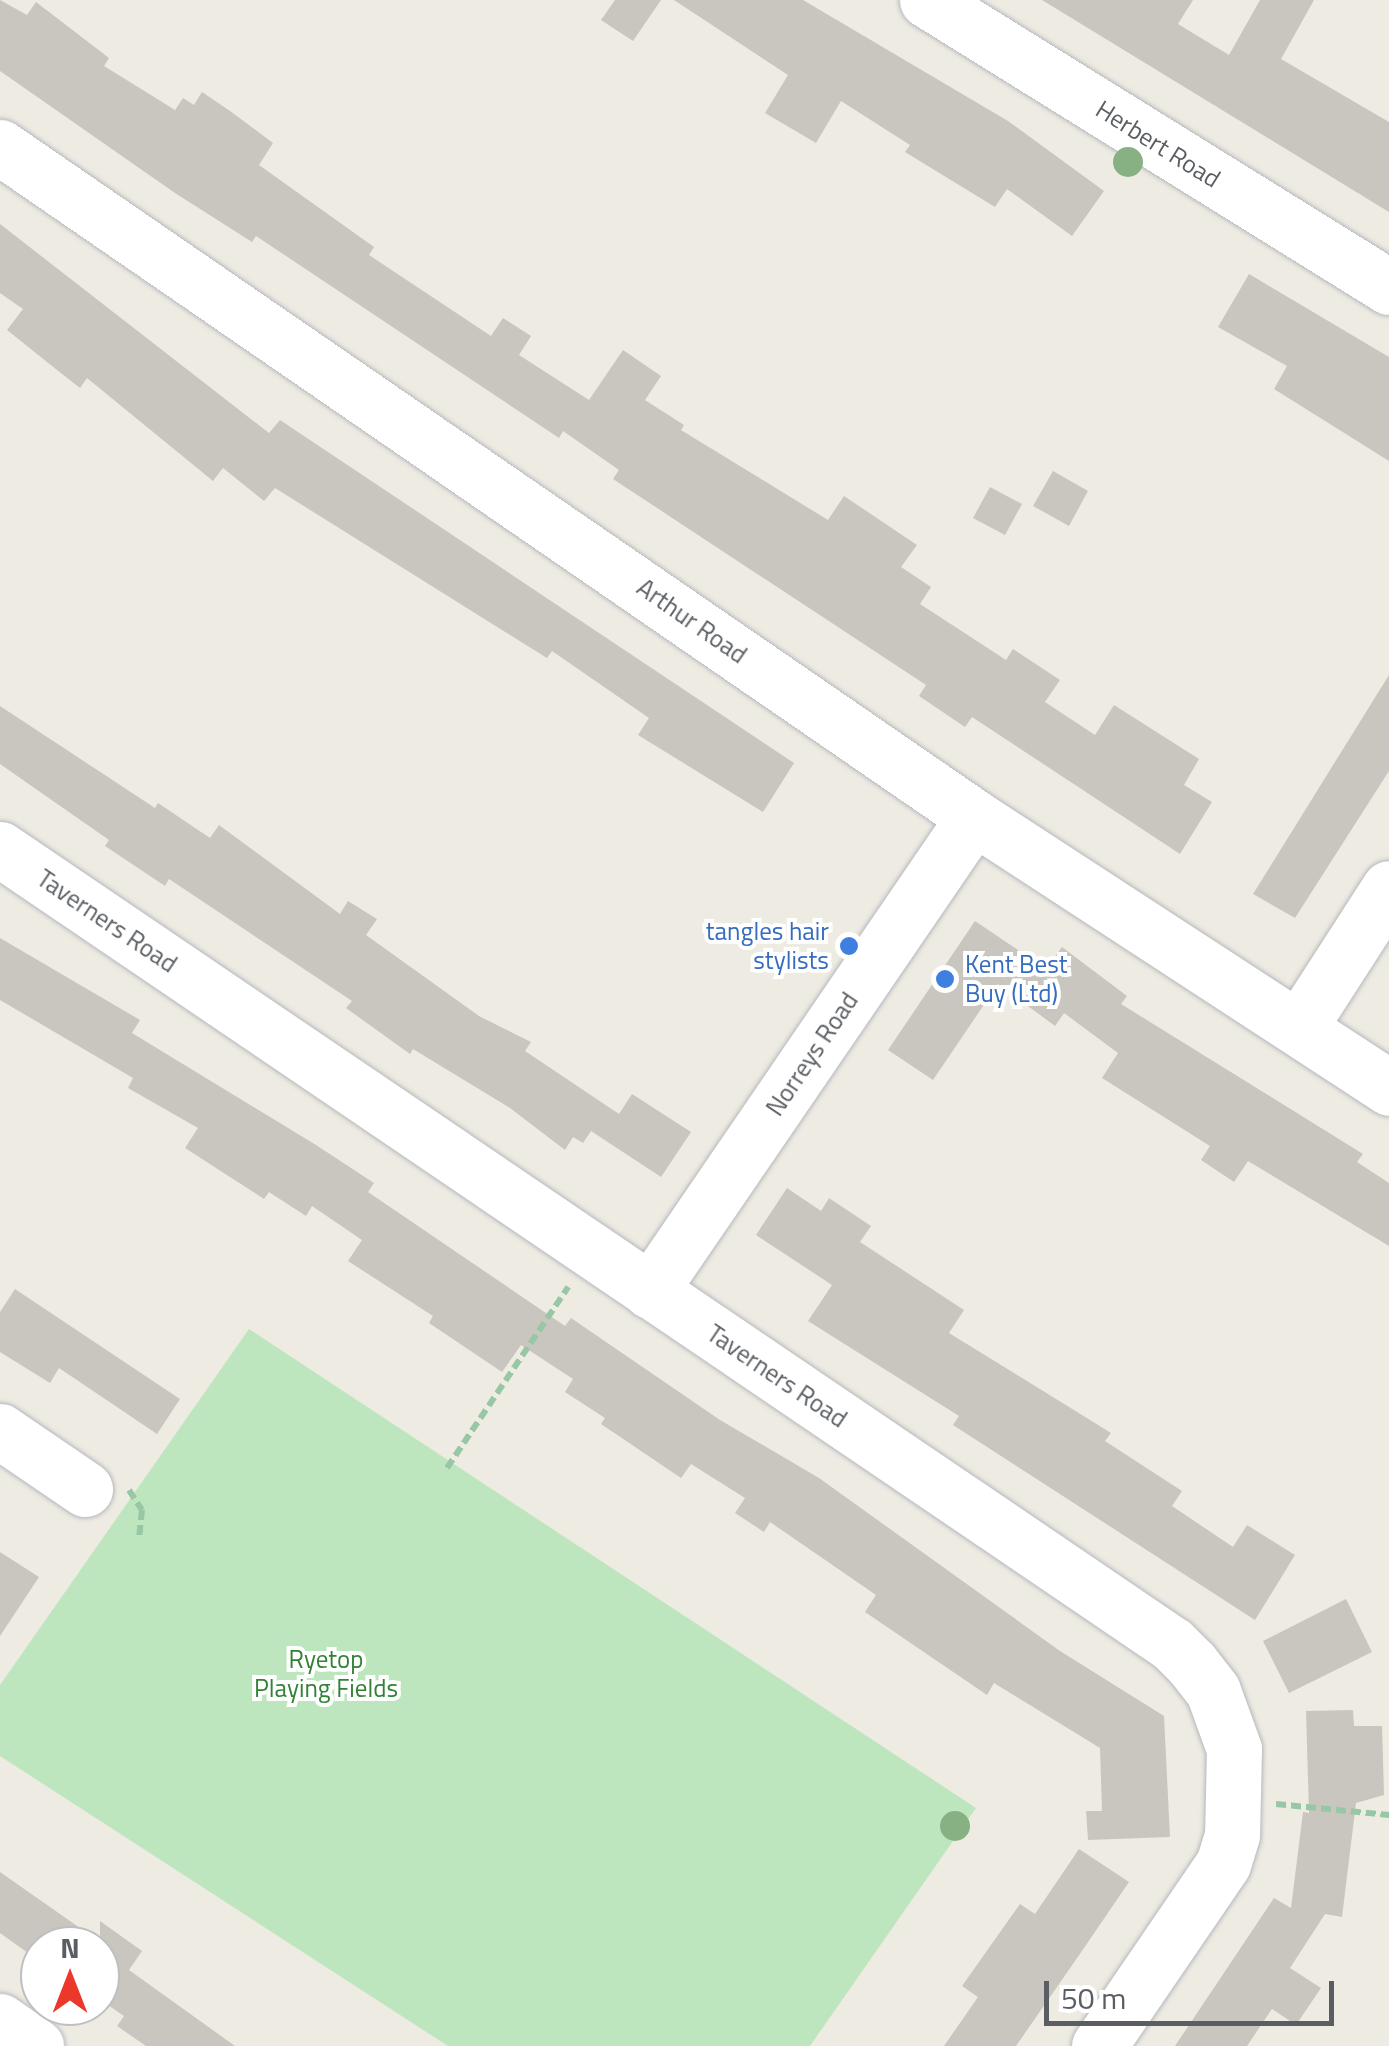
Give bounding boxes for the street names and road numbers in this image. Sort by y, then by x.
street label: Herbert Road [1090,94,1226,194]
street label: Arthur Road [631,572,753,670]
street label: Taverners Road [31,863,183,979]
street label: Norreys Road [760,987,864,1121]
street label: Taverners Road [701,1318,853,1434]

